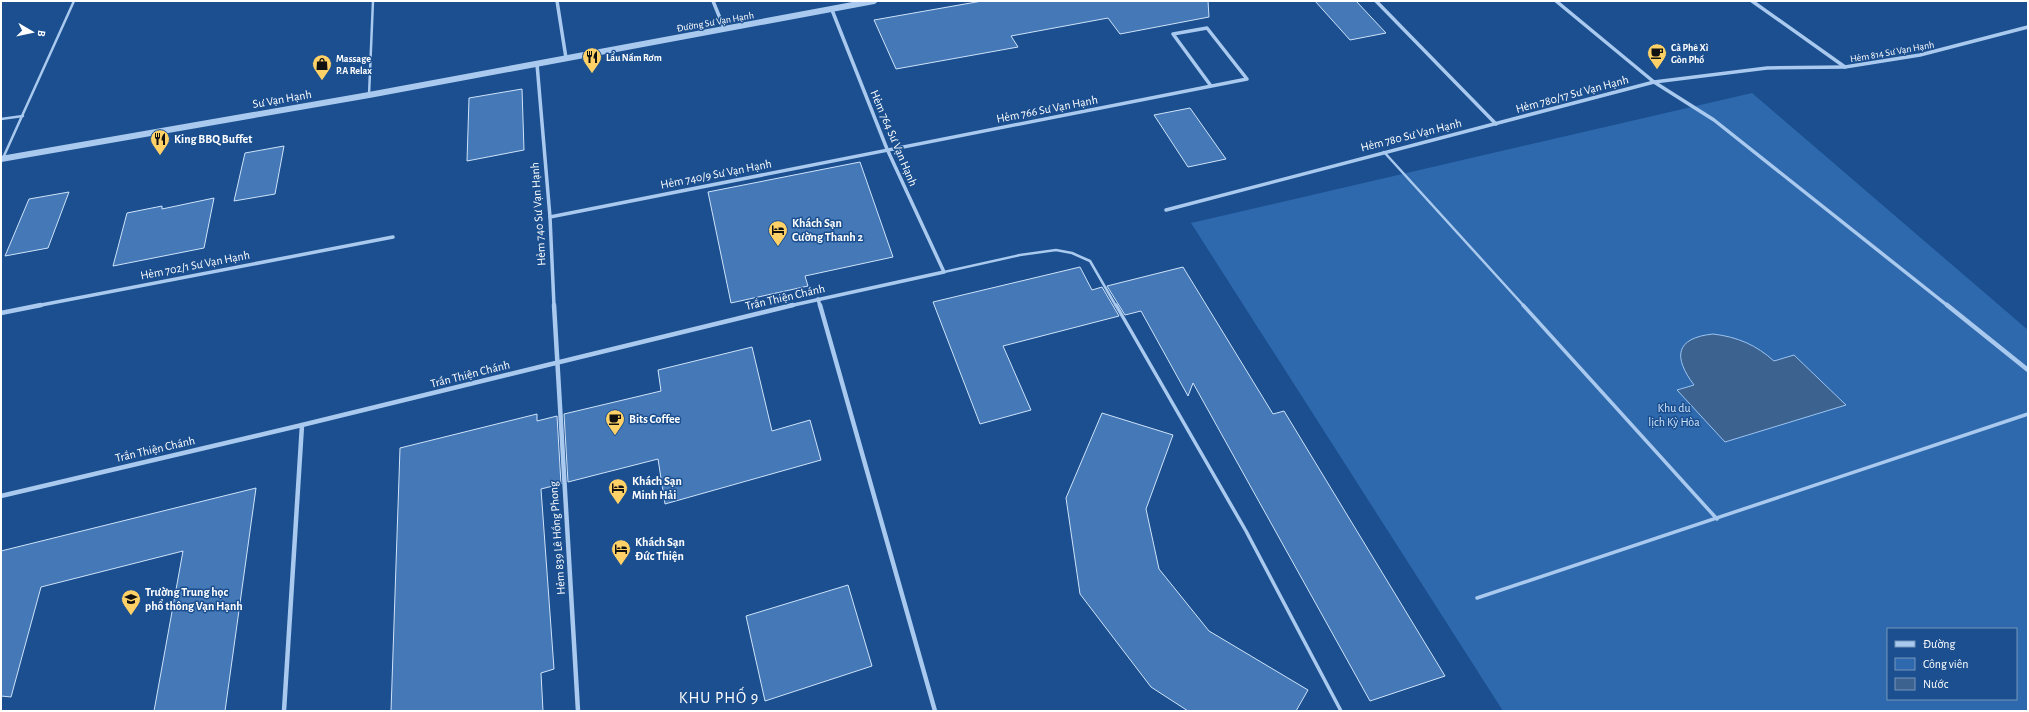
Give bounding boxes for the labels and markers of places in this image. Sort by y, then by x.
cafe icon: Cà Phê Xì Gòn Phố [1646,42,1668,70]
place label: Cà Phê Xì Gòn Phố [1671,43,1709,65]
restaurant icon: Lẩu Nấm Rơm [581,46,603,74]
place label: Lẩu Nấm Rơm [606,51,662,63]
shop icon: Massage P.A Relax [311,53,333,81]
place label: Massage P.A Relax [336,54,372,76]
restaurant icon: King BBQ Buffet [149,128,171,156]
place label: King BBQ Buffet [174,133,252,146]
place label: Khách Sạn Cường Thanh 2 [792,217,863,243]
hotel icon: Khách Sạn Cường Thanh 2 [767,219,789,247]
cafe icon: Bits Coffee [604,408,626,436]
place label: Bits Coffee [629,413,681,425]
place label: Khách Sạn Minh Hải [632,475,682,501]
hotel icon: Khách Sạn Minh Hải [607,477,629,505]
place label: Khách Sạn Đức Thiện [635,536,685,562]
hotel icon: Khách Sạn Đức Thiện [610,538,632,566]
place label: Trường Trung học phổ thông Vạn Hạnh [145,586,243,612]
school or university icon: Trường Trung học phổ thông Vạn Hạnh [120,588,142,616]

